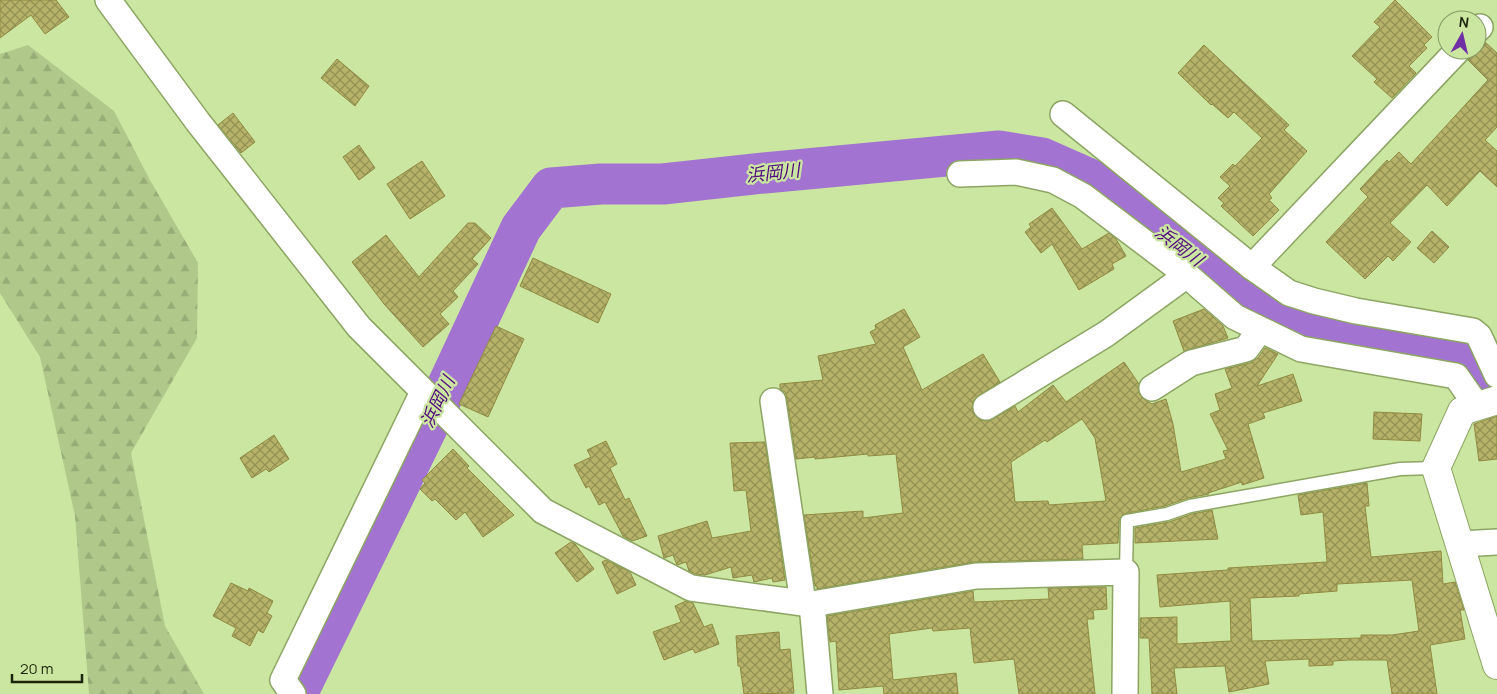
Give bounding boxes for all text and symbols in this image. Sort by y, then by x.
north arrow [1437,10,1487,60]
text: N [1458,12,1470,32]
water label: 浜岡川 [745,157,803,187]
water label: 浜岡川 [1151,219,1210,272]
water label: 浜岡川 [414,370,461,431]
scale bar [12,652,82,684]
text: 20 m [20,658,53,679]

